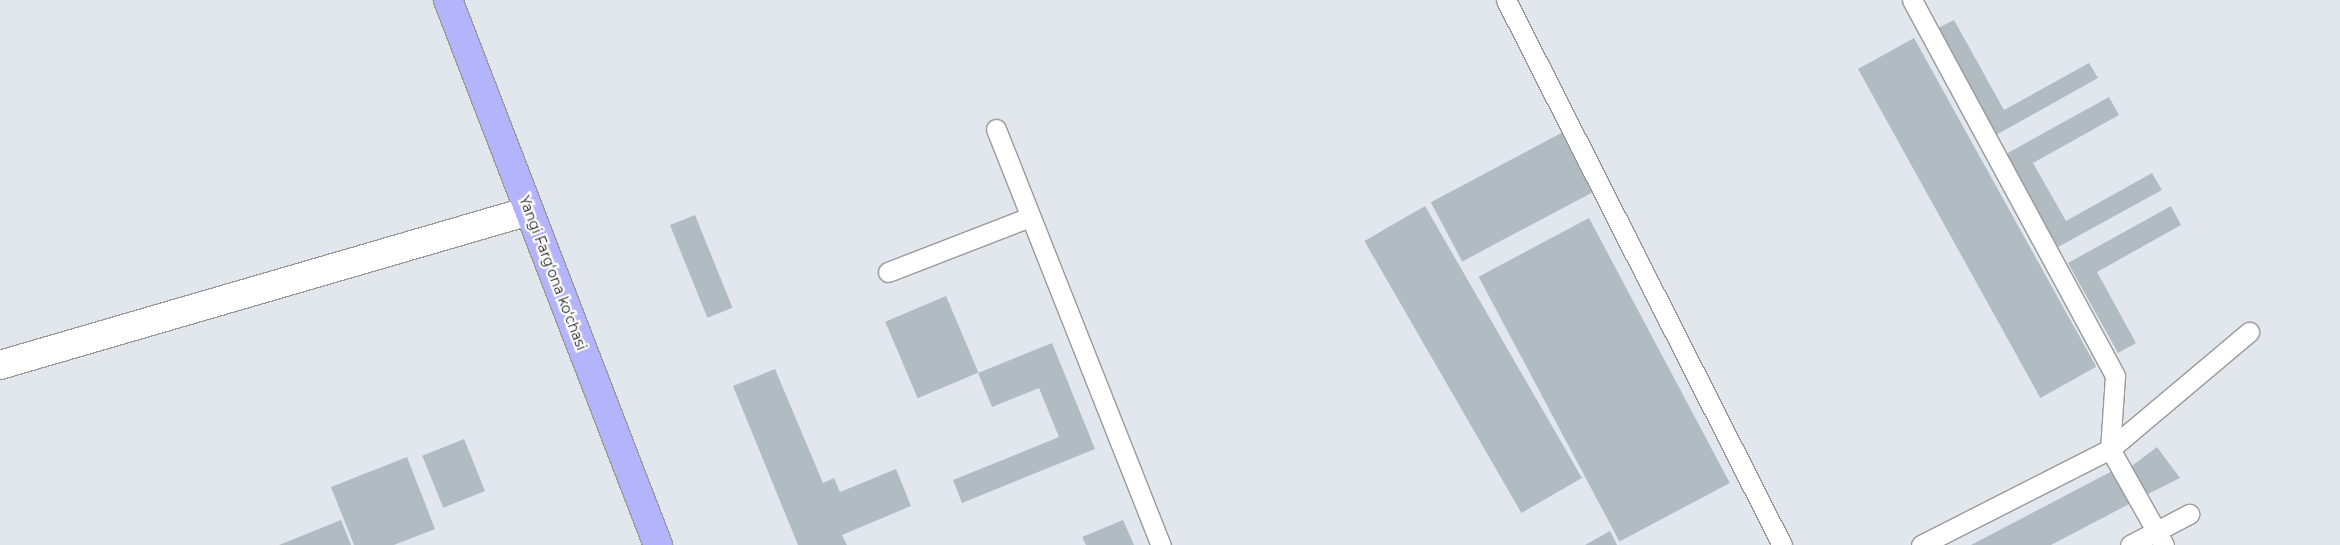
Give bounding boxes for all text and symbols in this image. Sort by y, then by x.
street label: Yangi Fargʻona koʻchasi [516,193,590,353]

